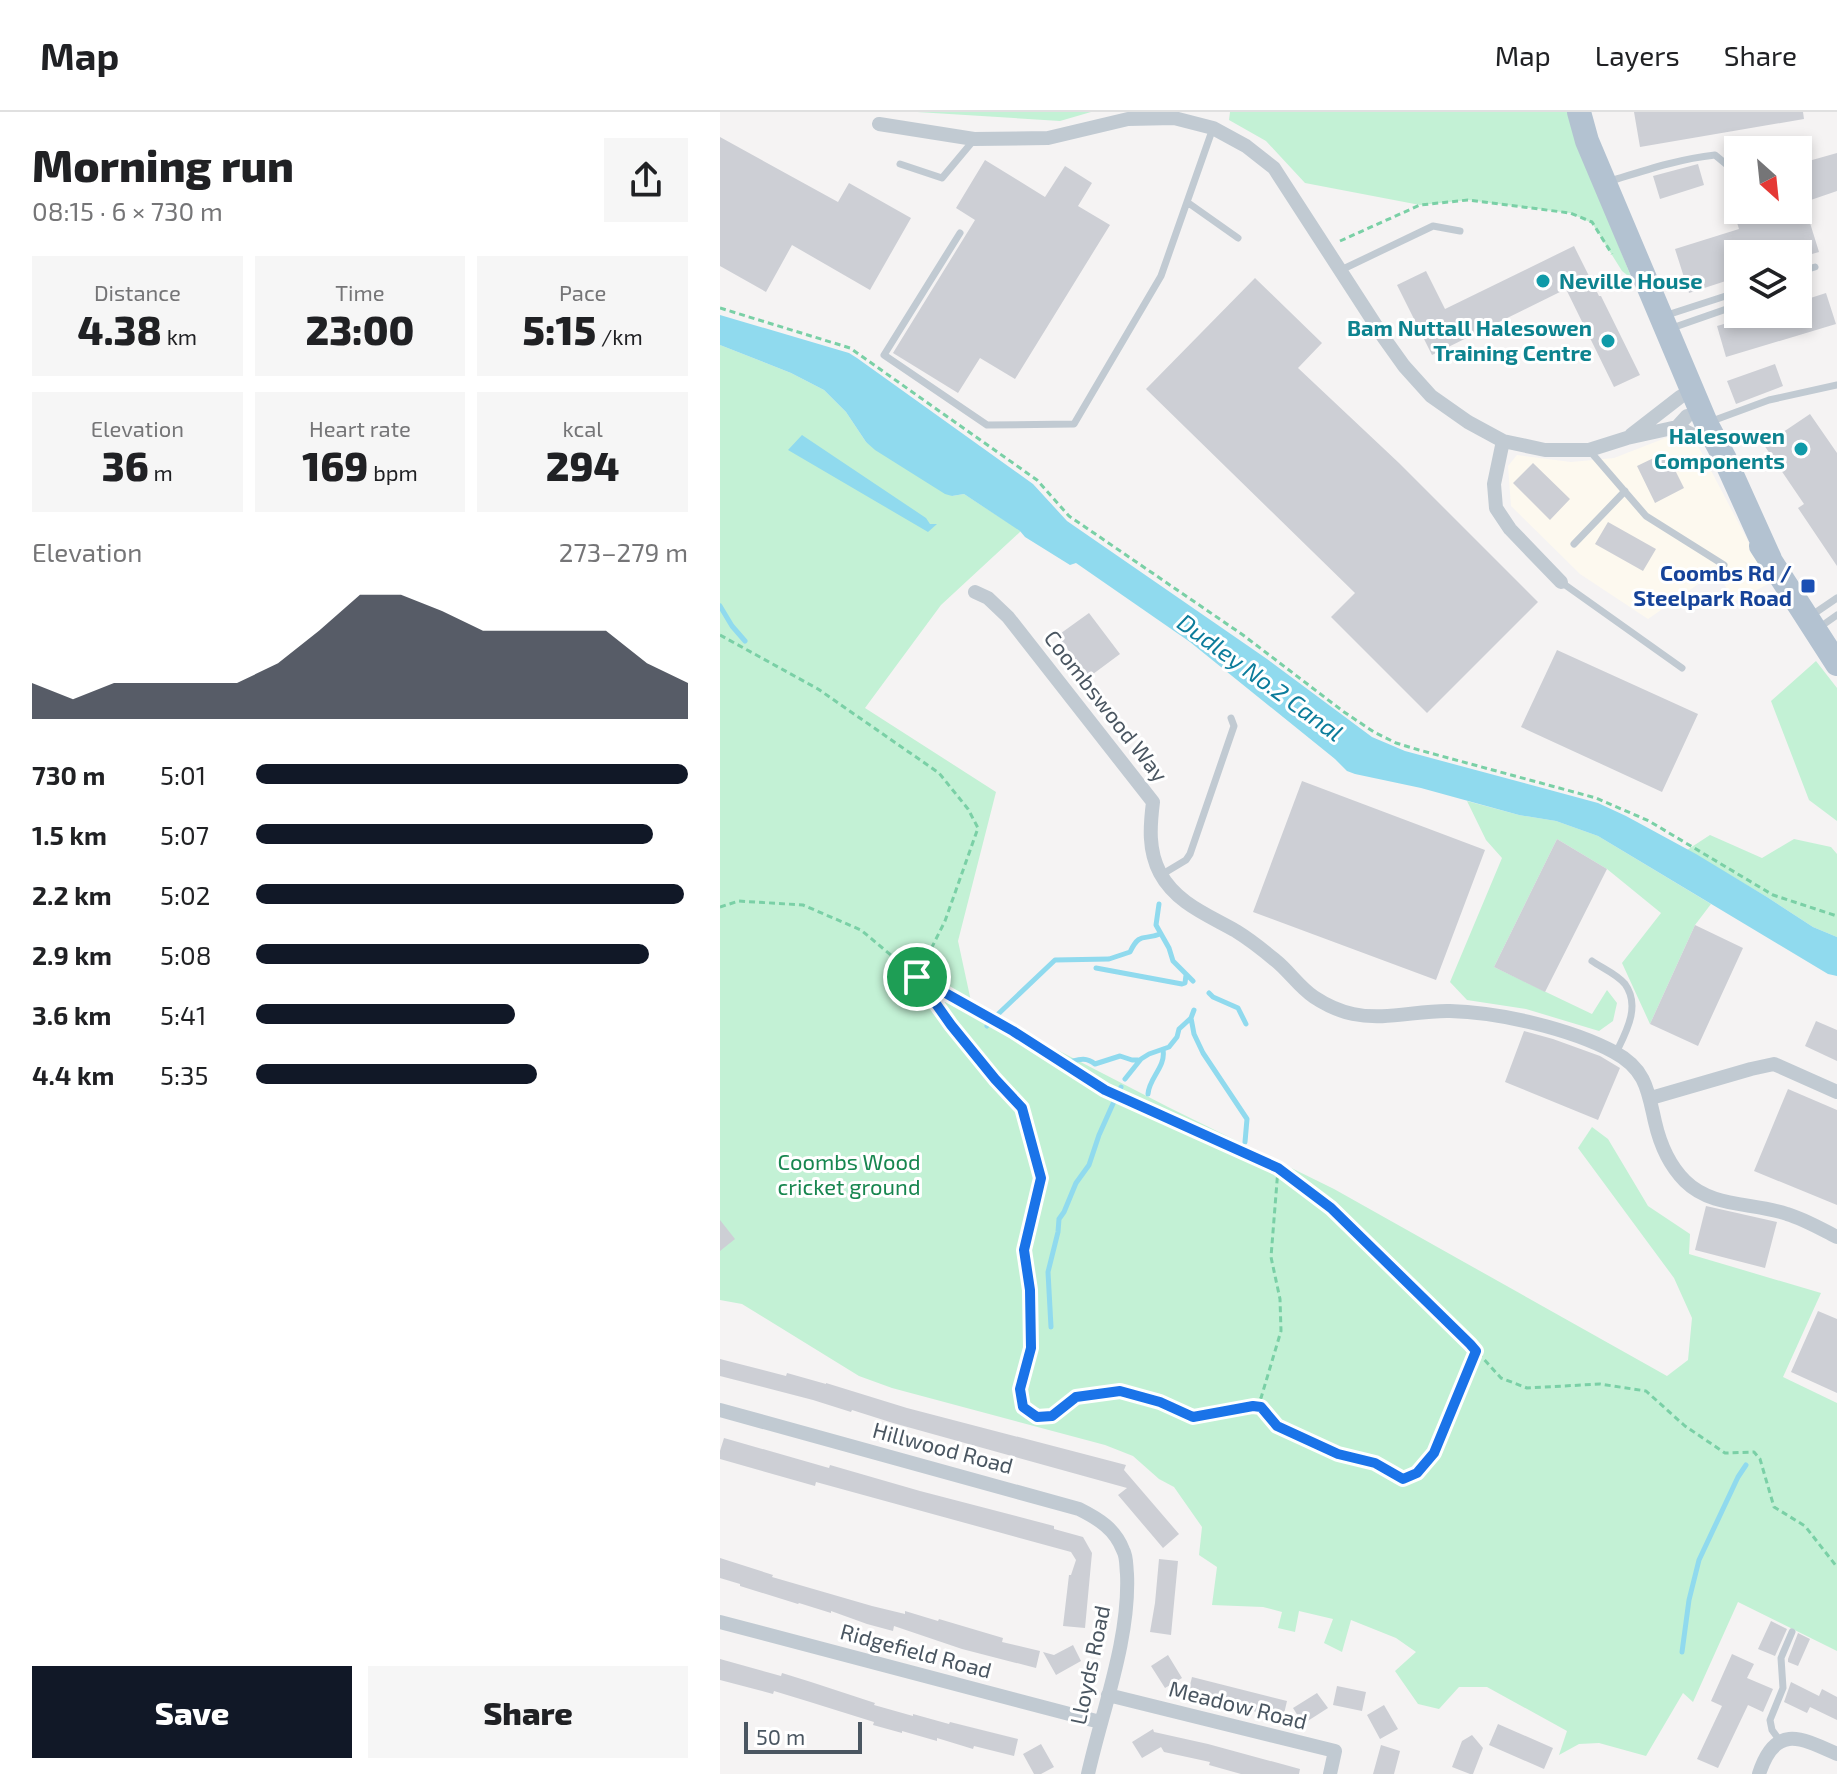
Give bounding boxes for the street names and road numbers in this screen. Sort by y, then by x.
street label: Coombswood Way [1040,624,1174,787]
street label: Hillwood Road [870,1416,1016,1478]
street label: Lloyds Road [1064,1603,1114,1727]
street label: Ridgefield Road [838,1617,995,1683]
street label: Meadow Road [1166,1674,1310,1734]

